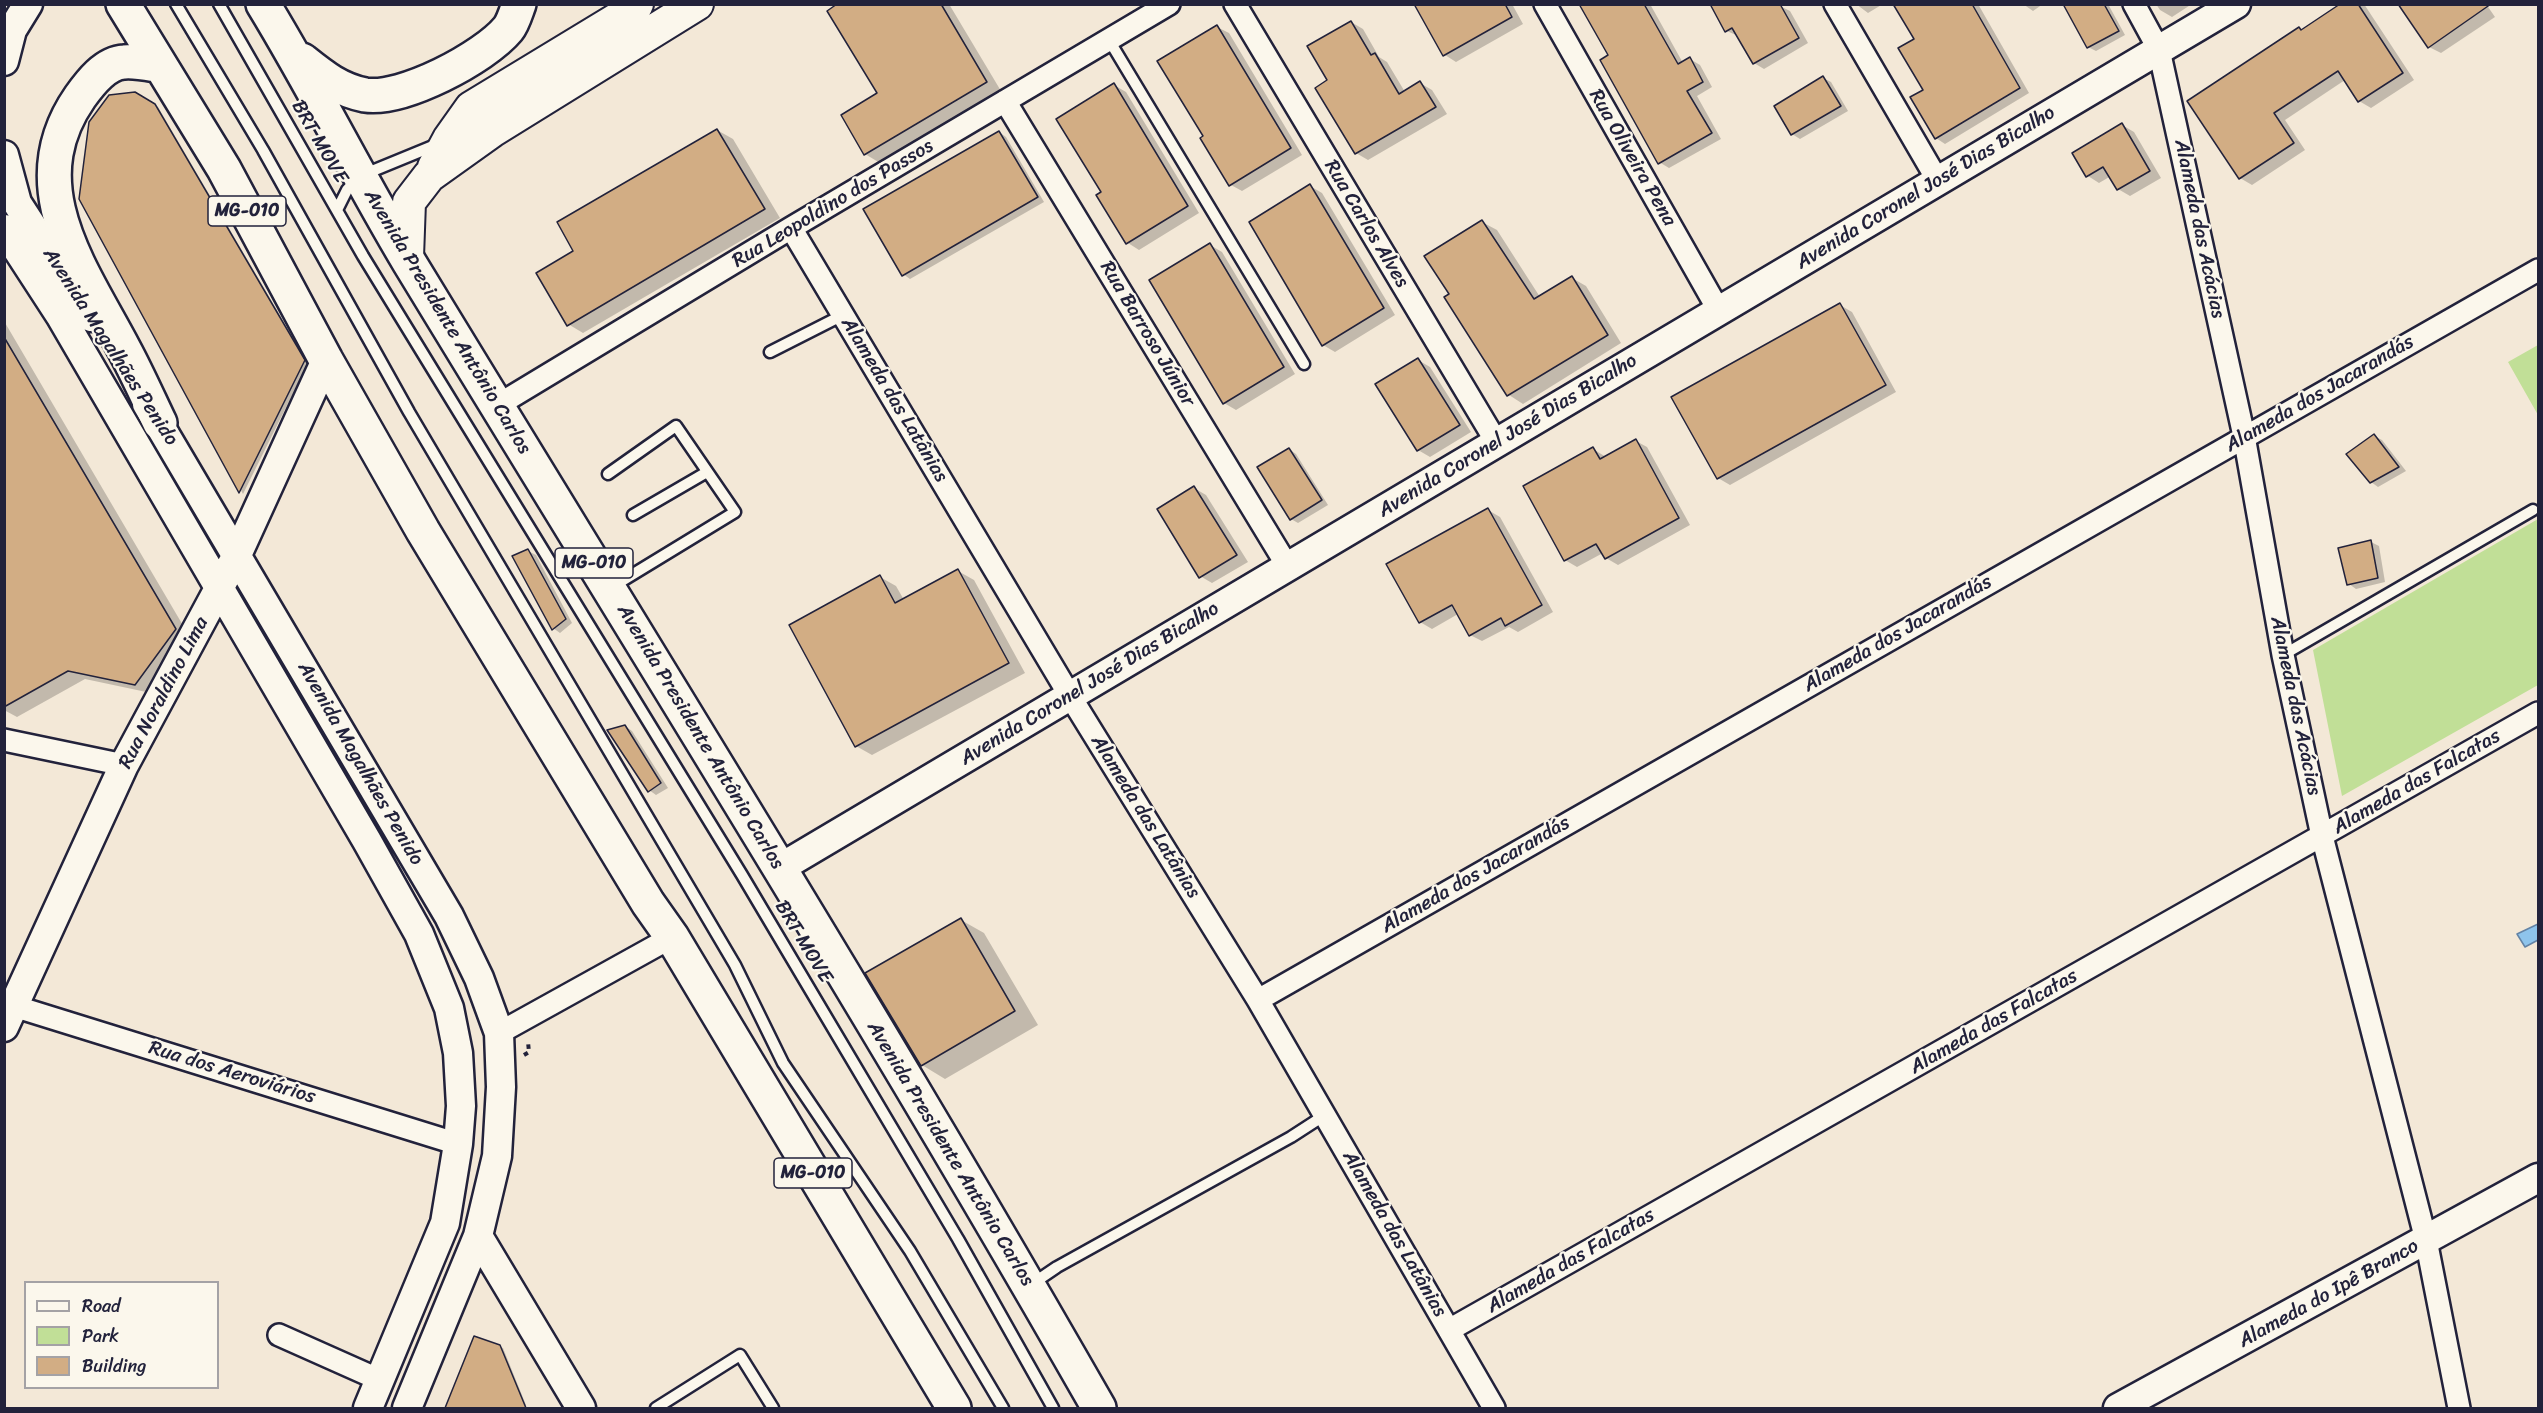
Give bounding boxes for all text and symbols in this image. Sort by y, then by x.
street label: Rua Oliveira Pena [1583,85,1681,231]
street label: BRT MOVE [286,96,352,188]
street label: Avenida Coronel José Dias Bicalho [1792,101,2060,275]
street label: Rua Leopoldino dos Passos [728,134,938,274]
street label: Alameda das Acácias [2168,137,2230,321]
street label: Rua Carlos Alves [1318,156,1414,292]
street label: Avenida Presidente Antônio Carlos [358,185,536,459]
road number: MG-010 [208,196,286,226]
street label: Avenida Magalhães Penido [37,244,183,450]
street label: Rua Barroso Júnior [1094,257,1200,411]
street label: Alameda das Latânias [835,313,953,487]
street label: Alameda dos Jacarandás [2221,330,2419,458]
street label: Avenida Coronel José Dias Bicalho [1374,349,1642,523]
road number: MG-010 [555,548,633,578]
street label: Alameda dos Jacarandás [1799,570,1997,698]
street label: Avenida Coronel José Dias Bicalho [956,597,1224,771]
street label: Avenida Presidente Antônio Carlos [611,600,789,874]
street label: Rua Noraldino Lima [114,613,214,773]
street label: Alameda das Acácias [2264,614,2326,798]
street label: Avenida Magalhães Penido [292,658,428,870]
street label: Alameda das Falcatas [2329,724,2505,840]
street label: Alameda das Latânias [1085,731,1205,903]
street label: Alameda dos Jacarandás [1377,811,1575,939]
street label: BRT MOVE [769,896,837,988]
street label: Alameda das Falcatas [1906,964,2082,1080]
street label: Avenida Presidente Antônio Carlos [861,1017,1039,1291]
street label: Rua dos Aeroviários [146,1036,318,1110]
street label: Alameda das Latânias [1337,1147,1451,1321]
road number: MG-010 [774,1158,852,1188]
street label: Alameda das Falcatas [1483,1203,1659,1319]
street label: Alameda do Ipê Branco [2235,1235,2423,1353]
legend [24,1281,219,1389]
text: Road [82,1290,121,1322]
text: Park [82,1320,119,1352]
text: Building [82,1350,146,1382]

